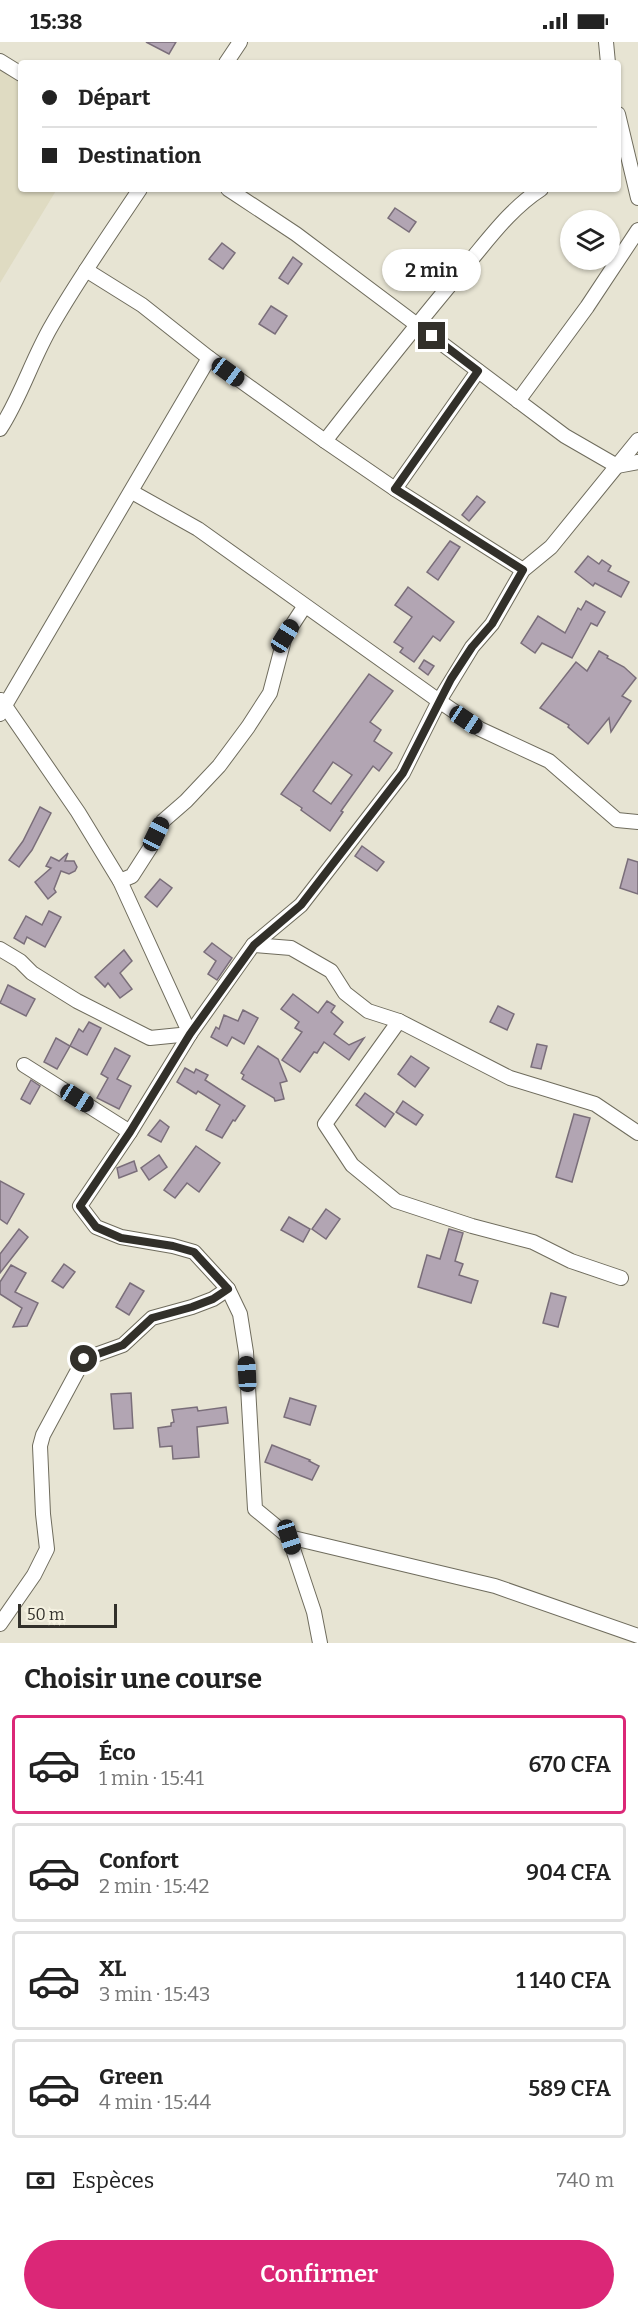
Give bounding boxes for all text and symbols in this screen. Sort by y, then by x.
text: 15:38 [30,8,83,35]
text: Départ [78,84,150,111]
text: Destination [78,142,201,169]
map controls [560,210,620,270]
button: layers [560,210,620,270]
callout: 2 min [382,249,482,291]
text: 2 min [405,258,458,282]
route end [418,322,445,349]
car [208,354,248,390]
car [268,616,302,656]
car [446,702,486,738]
car [140,814,172,854]
car [57,1081,97,1115]
route start [70,1345,97,1372]
car [237,1356,257,1392]
car [275,1517,303,1557]
scale bar [18,1601,117,1628]
text: 50 m [27,1605,64,1624]
text: Choisir une course [24,1663,262,1695]
icon: car [27,1738,81,1792]
text: Éco [99,1739,136,1766]
text: 670 CFA [528,1751,611,1778]
text: 1 min · 15:41 [99,1766,204,1790]
icon: car [27,1846,81,1900]
text: Confort [99,1847,179,1874]
text: 904 CFA [526,1859,611,1886]
text: 2 min · 15:42 [99,1874,209,1898]
icon: car [27,1954,81,2008]
text: XL [99,1955,126,1982]
text: 1 140 CFA [516,1967,611,1994]
text: 3 min · 15:43 [99,1982,210,2006]
icon: car [27,2062,81,2116]
text: Green [99,2063,163,2090]
text: 589 CFA [528,2075,611,2102]
text: 4 min · 15:44 [99,2090,211,2114]
icon: cash [24,2164,57,2197]
text: Espèces [72,2167,154,2194]
text: 740 m [557,2168,614,2192]
button: Confirmer [24,2240,614,2309]

